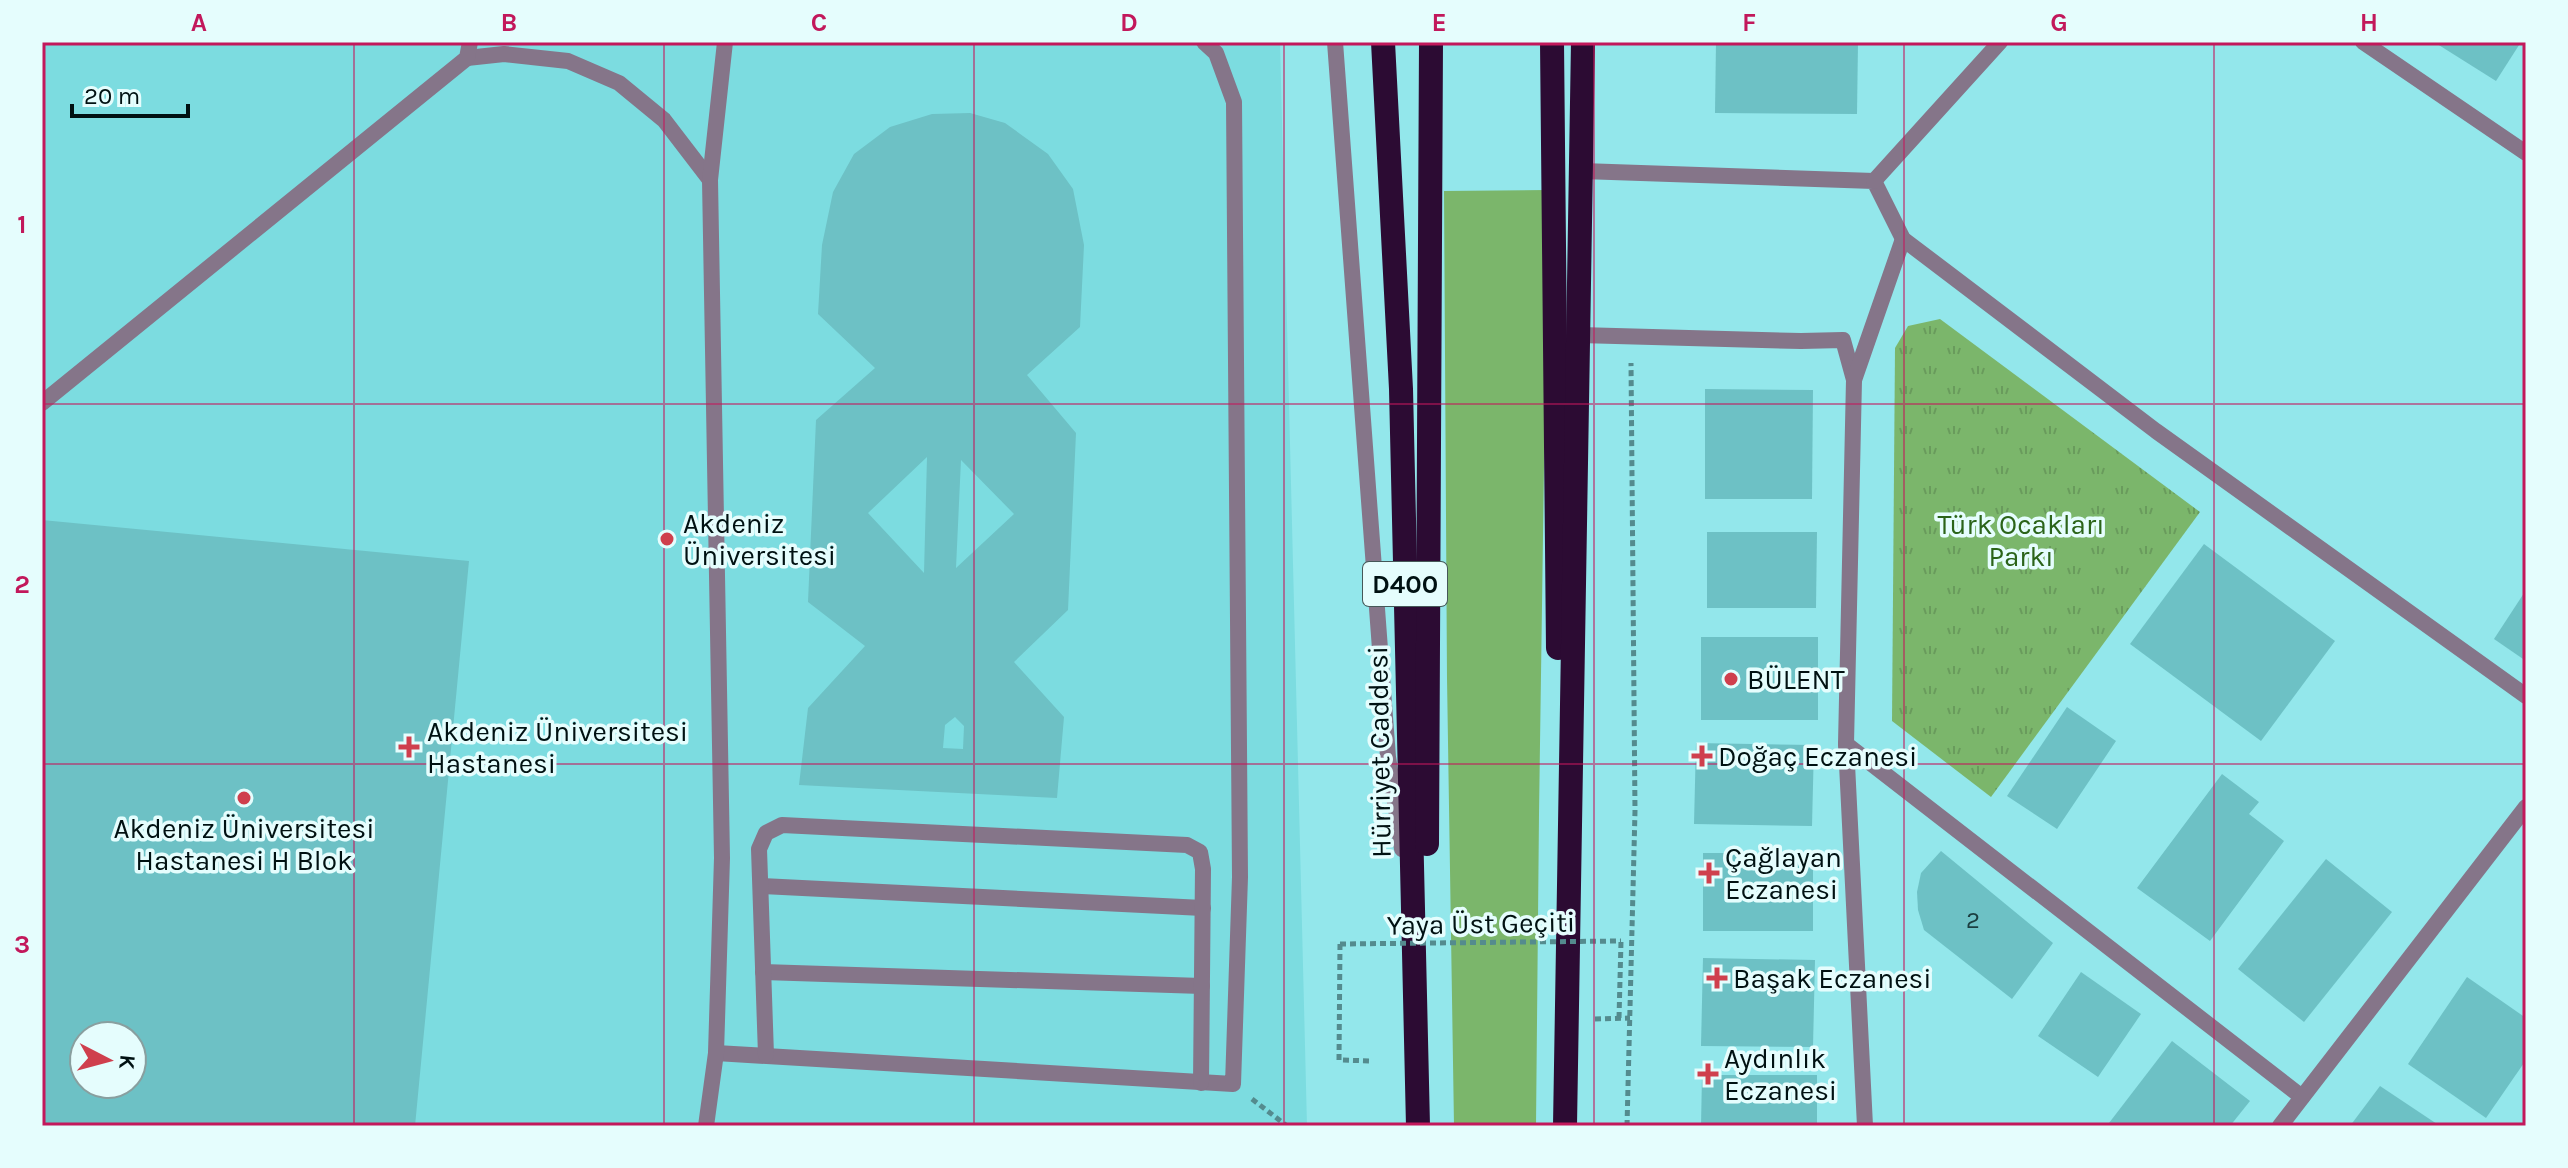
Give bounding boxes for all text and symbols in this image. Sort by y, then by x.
text: A [191,7,207,38]
text: B [501,7,517,38]
text: C [811,7,827,38]
text: D [1120,7,1138,38]
text: E [1431,7,1447,38]
text: F [1742,7,1756,38]
text: G [2050,7,2068,38]
text: H [2360,7,2378,38]
scale bar [72,68,188,118]
text: 20 m [84,82,140,110]
text: 1 [17,209,27,240]
place label: Akdeniz Üniversitesi [683,507,836,572]
park label: Türk Ocakları Parkı [1937,508,2105,573]
marker: Akdeniz Üniversitesi [658,530,676,548]
road number: D400 [1363,562,1447,606]
text: 2 [14,569,30,600]
street label: Hürriyet Caddesi [1361,646,1398,858]
place label: BÜLENT [1747,663,1845,696]
marker: BÜLENT [1722,670,1740,688]
place label: Akdeniz Üniversitesi Hastanesi [427,715,688,780]
marker: Akdeniz Üniversitesi Hastanesi [398,736,420,758]
place label: Doğaç Eczanesi [1718,740,1917,773]
marker: Doğaç Eczanesi [1693,747,1711,765]
marker: Akdeniz Üniversitesi Hastanesi H Blok [235,789,253,807]
place label: Akdeniz Üniversitesi Hastanesi H Blok [113,812,375,877]
place label: Çağlayan Eczanesi [1725,841,1842,906]
marker: Çağlayan Eczanesi [1700,864,1718,882]
street label: Yaya Üst Geçiti [1387,905,1575,942]
house number: 2 [1966,906,1980,934]
text: 3 [14,929,30,960]
place label: Başak Eczanesi [1733,962,1932,995]
marker: Başak Eczanesi [1708,969,1726,987]
north arrow [68,1020,148,1100]
place label: Aydınlık Eczanesi [1724,1042,1837,1107]
text: K [113,1053,141,1071]
marker: Aydınlık Eczanesi [1699,1065,1717,1083]

